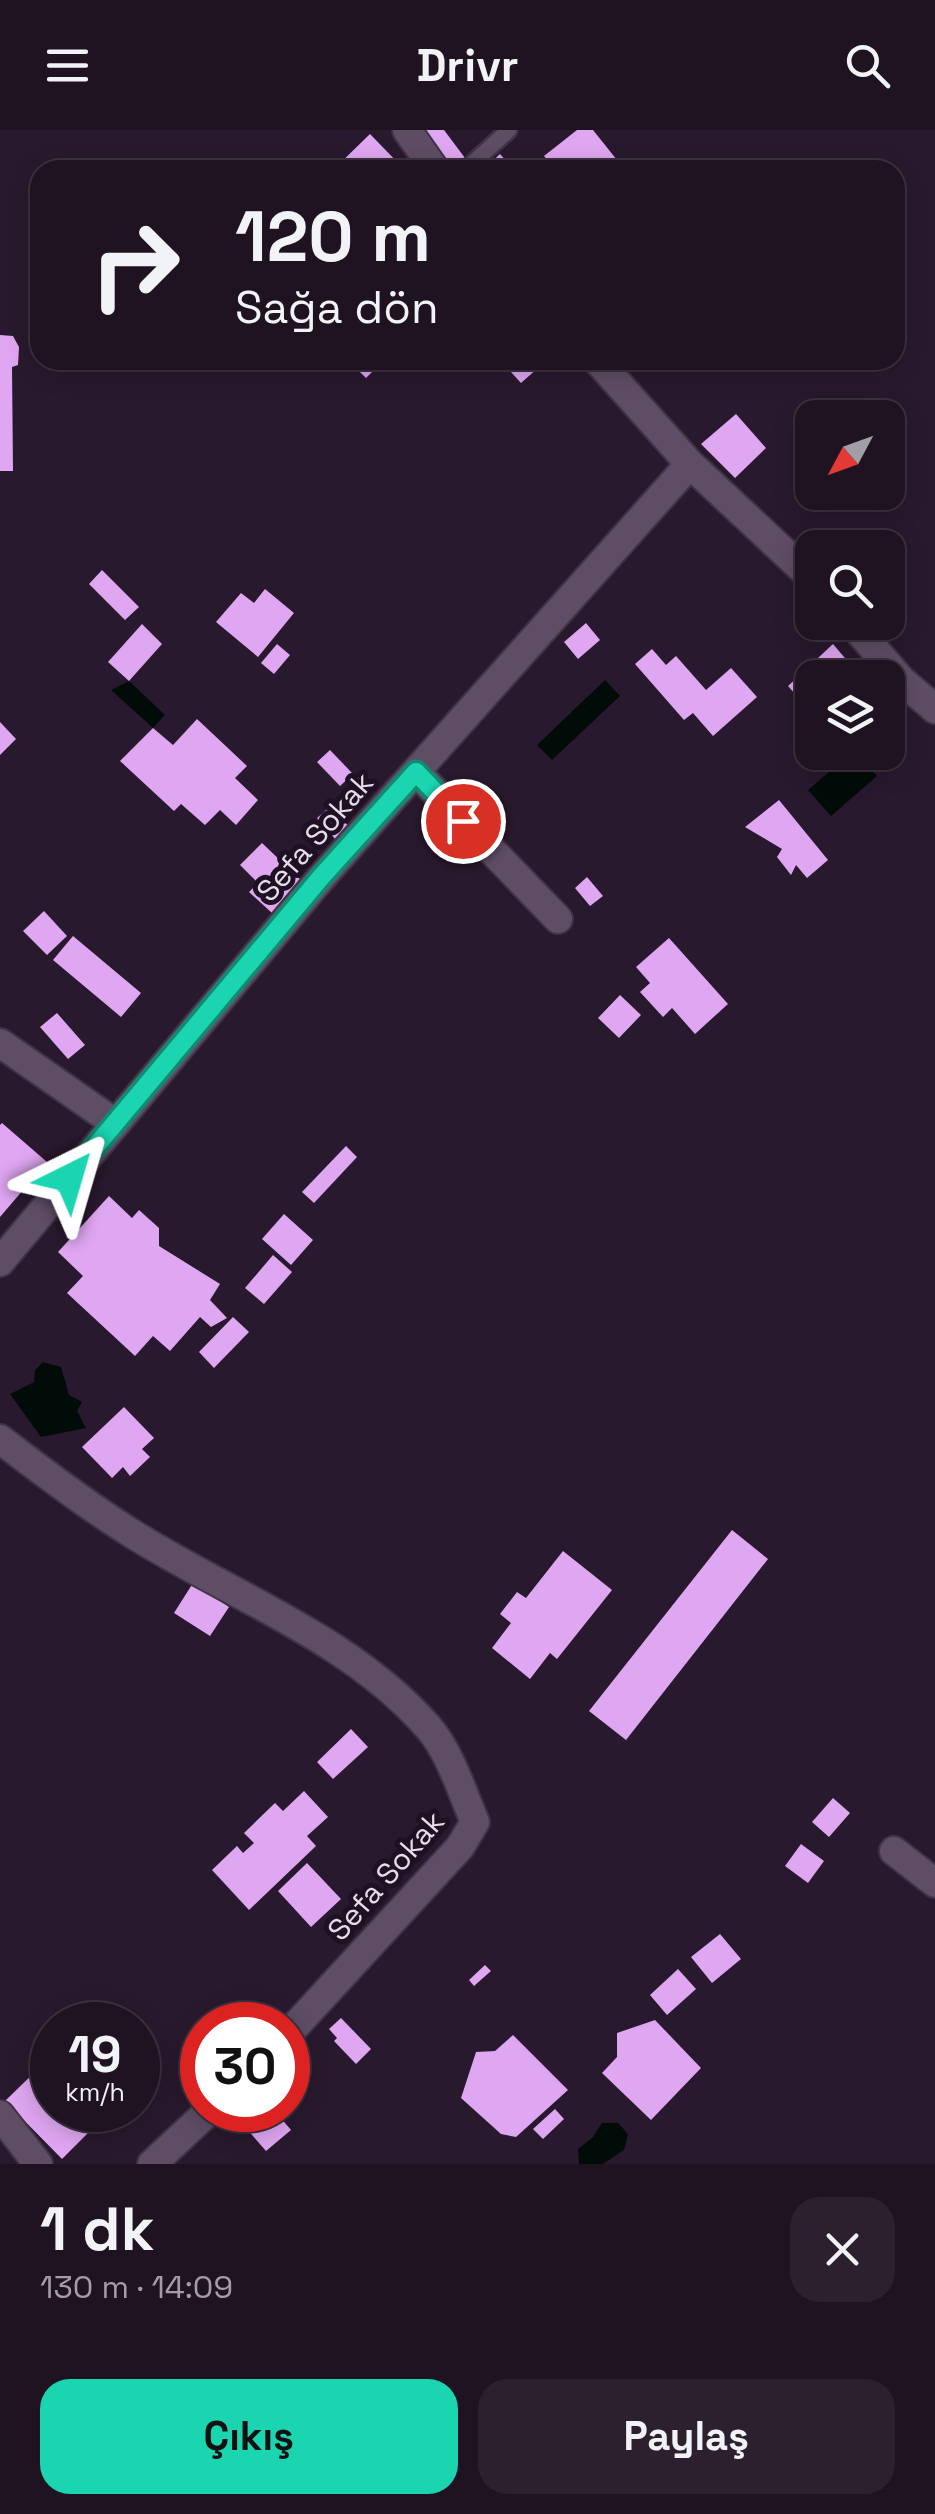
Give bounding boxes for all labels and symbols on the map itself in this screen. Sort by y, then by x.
north arrow [795,400,905,510]
street label: Sefa Sokak [248,764,382,910]
pin [421,779,506,864]
position arrow [17,1126,121,1230]
street label: Sefa Sokak [319,1803,453,1949]
speed limit sign: 30 [180,2002,310,2132]

